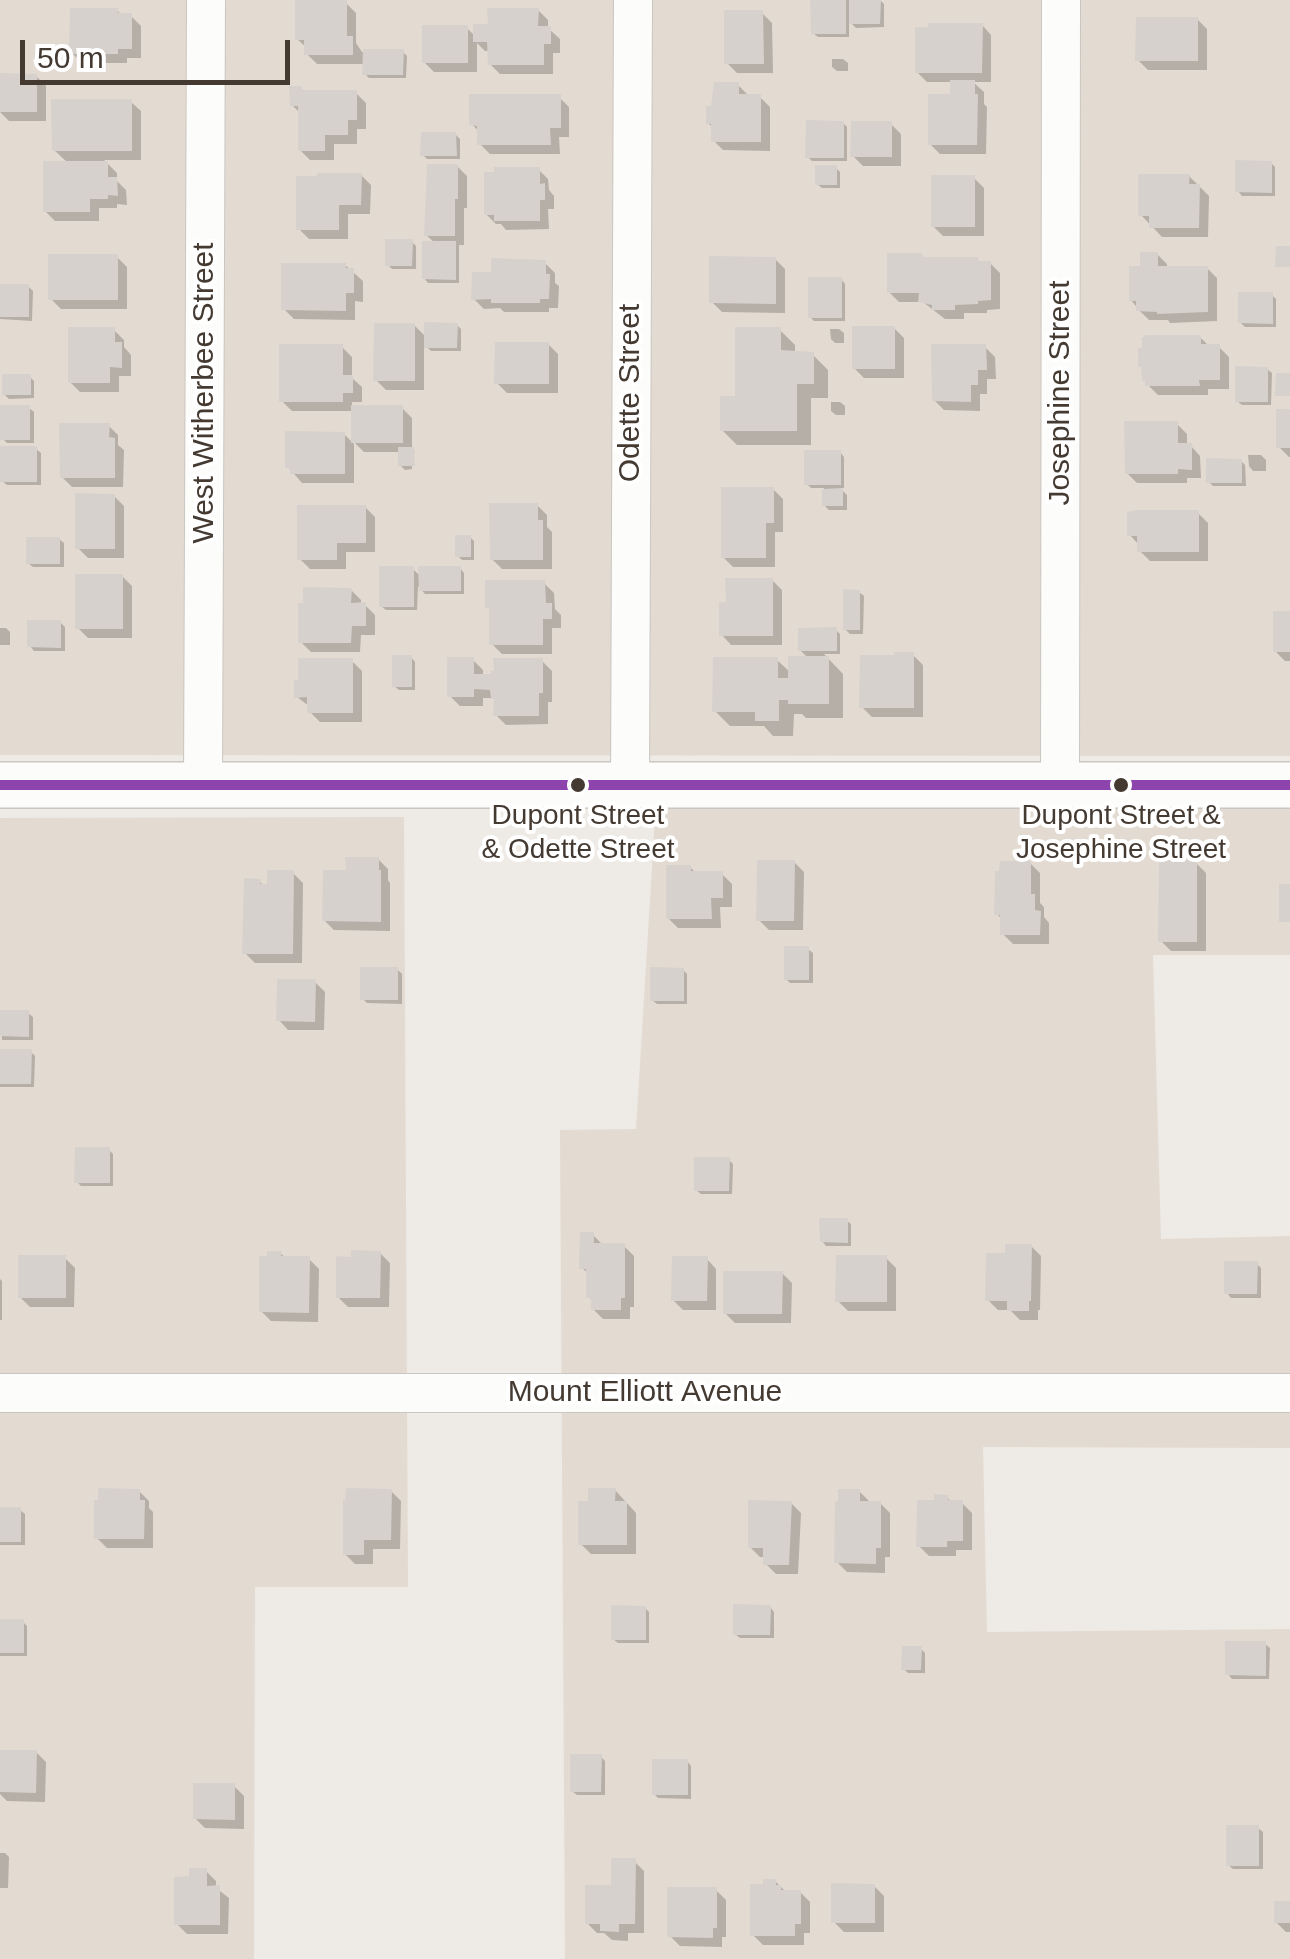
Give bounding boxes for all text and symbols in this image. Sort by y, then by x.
scale bar [25,20,295,82]
text: 50 m [37,41,104,74]
street label: West Witherbee Street [187,242,223,544]
street label: Josephine Street [1043,280,1079,506]
street label: Odette Street [613,304,649,482]
marker: Dupont Street & Odette Street [568,775,588,795]
marker: Dupont Street & Josephine Street [1111,775,1131,795]
place label: Dupont Street & Odette Street [482,799,674,865]
place label: Dupont Street & Josephine Street [1016,799,1226,865]
street label: Mount Elliott Avenue [508,1375,782,1411]

